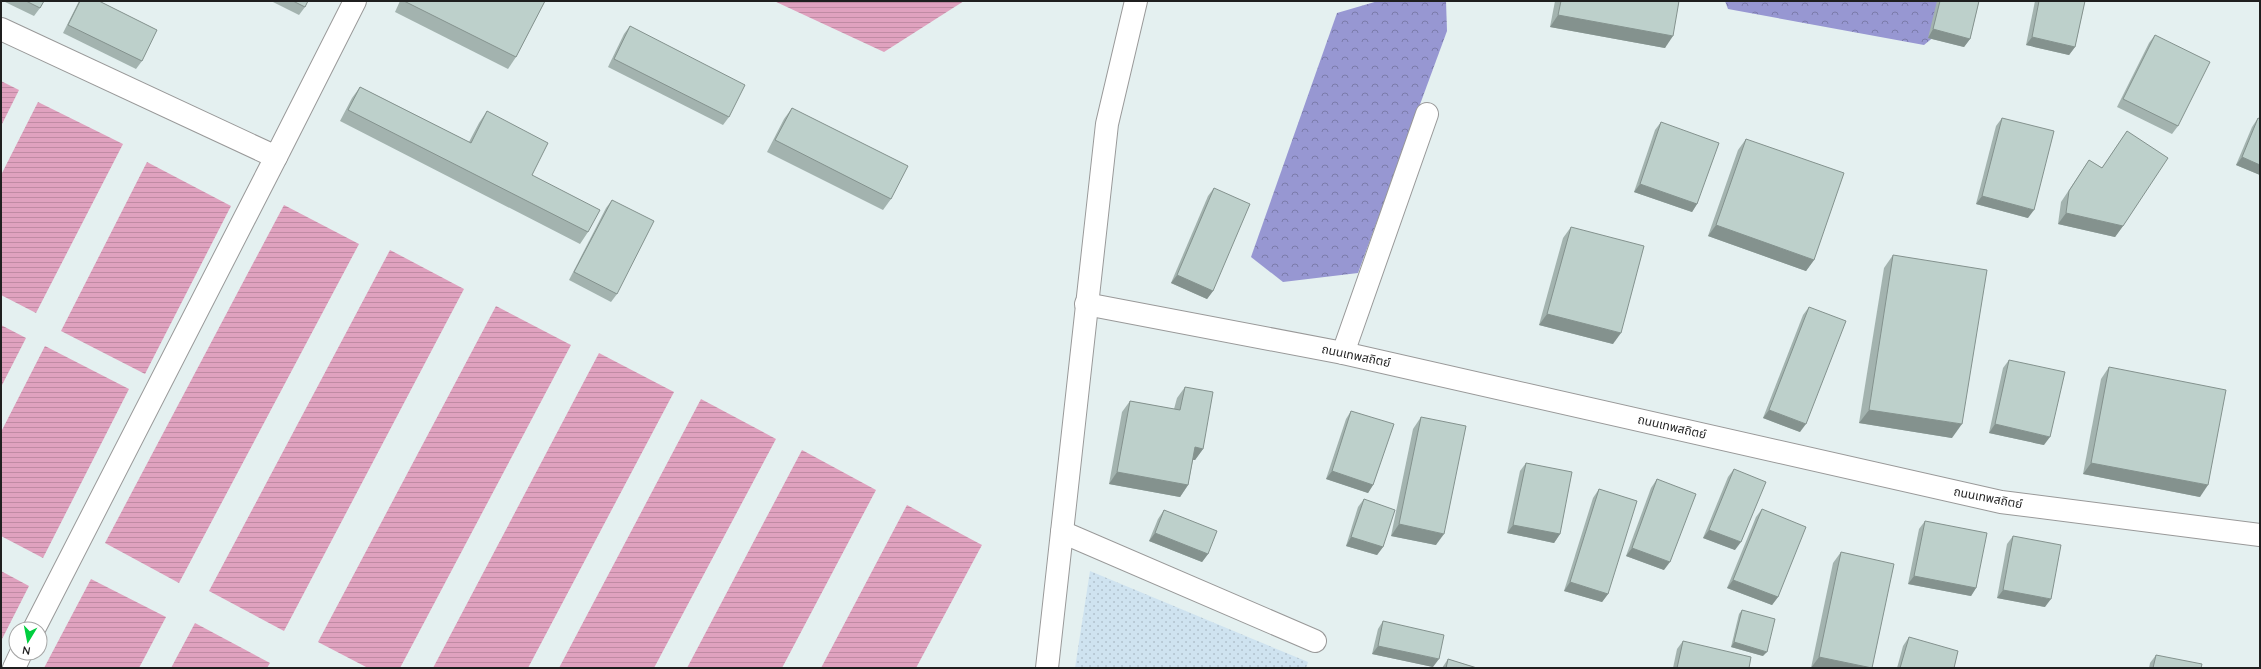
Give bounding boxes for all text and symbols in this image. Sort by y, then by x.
street label: ถนนเทพสถิตย์ [1320,341,1392,370]
street label: ถนนเทพสถิตย์ [1636,411,1708,442]
street label: ถนนเทพสถิตย์ [1952,483,2024,512]
north arrow [8,621,48,661]
text: N [21,643,31,658]

